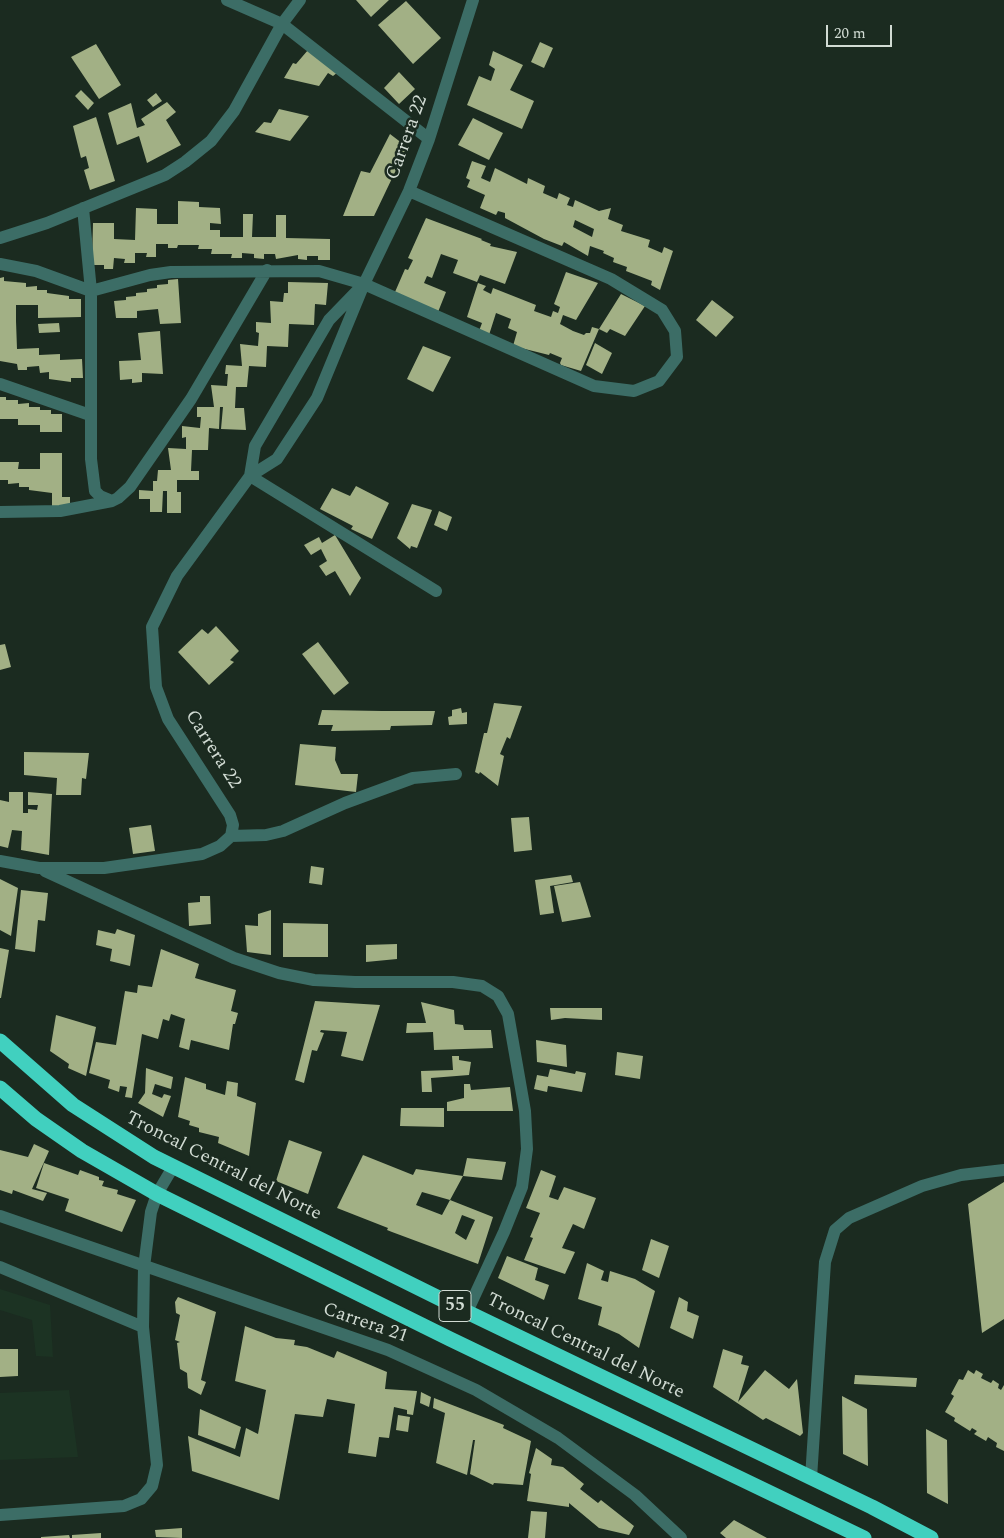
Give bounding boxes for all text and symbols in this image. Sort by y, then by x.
scale bar [829,15,895,47]
text: 20 m [834,22,866,45]
street label: Carrera 22 [382,93,434,183]
street label: Carrera 22 [179,707,245,793]
street label: Troncal Central del Norte [121,1108,325,1226]
street label: Troncal Central del Norte [482,1289,688,1405]
road number: 55 [439,1290,471,1322]
street label: Carrera 21 [320,1299,410,1349]

